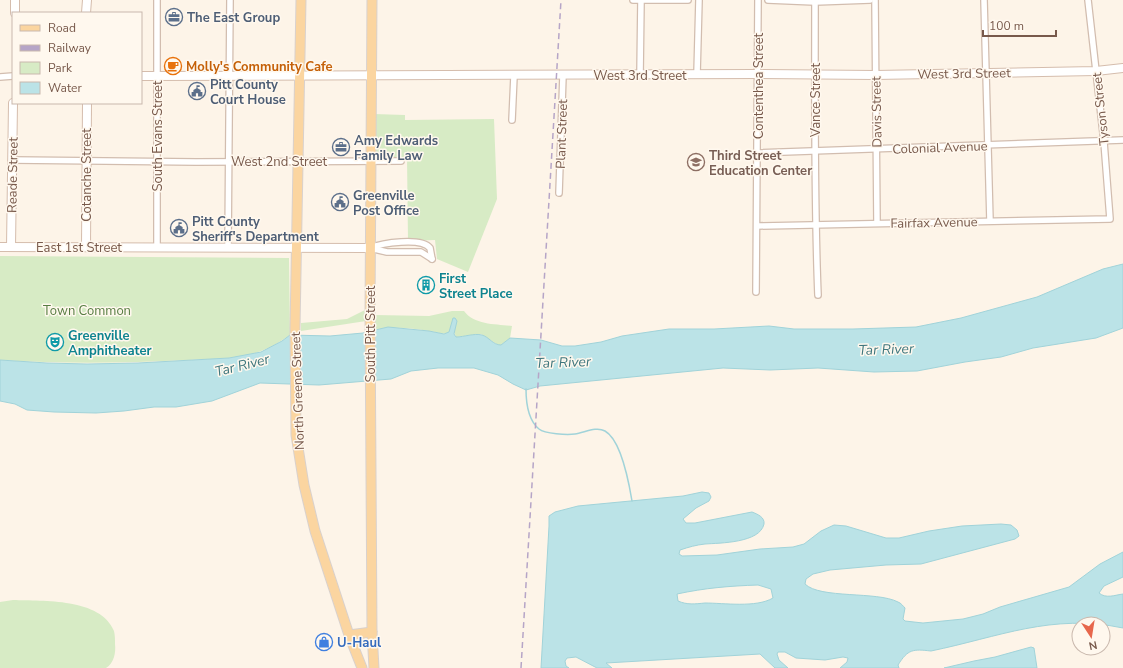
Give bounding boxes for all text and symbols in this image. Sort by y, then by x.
office icon: The East Group [164,7,184,27]
place label: The East Group [187,9,280,27]
legend [12,12,142,104]
scale bar [983,12,1056,38]
text: 100 m [989,18,1024,34]
text: Road [48,20,76,36]
street label: Contenthea Street [750,32,768,139]
text: Railway [48,40,92,56]
cafe icon: Molly's Community Cafe [163,56,183,76]
place label: Molly's Community Cafe [186,58,333,76]
text: Park [48,60,73,76]
street label: Vance Street [807,63,825,138]
street label: West 3rd Street [917,64,1011,84]
street label: West 3rd Street [593,67,687,85]
street label: Tyson Street [1088,71,1114,146]
place label: Pitt County Court House [210,76,286,109]
street label: Davis Street [867,76,887,148]
text: Water [48,80,82,96]
street label: South Evans Street [149,80,167,192]
public building icon: Pitt County Court House [187,81,207,101]
street label: Plant Street [552,98,572,169]
street label: Cotanche Street [78,128,96,222]
place label: Amy Edwards Family Law [354,132,438,165]
street label: Reade Street [3,137,23,213]
office icon: Amy Edwards Family Law [331,137,351,157]
street label: Colonial Avenue [892,137,988,159]
place label: Third Street Education Center [709,147,813,180]
school or university icon: Third Street Education Center [686,152,706,172]
street label: West 2nd Street [231,153,328,171]
place label: Greenville Post Office [353,187,419,220]
public building icon: Greenville Post Office [330,192,350,212]
place label: Pitt County Sheriff's Department [192,213,320,246]
street label: Fairfax Avenue [890,213,978,233]
public building icon: Pitt County Sheriff's Department [169,218,189,238]
street label: East 1st Street [36,239,122,257]
place label: First Street Place [439,270,512,303]
building icon: First Street Place [416,275,436,295]
street label: South Pitt Street [362,285,380,382]
park label: Town Common [43,302,131,320]
place label: Greenville Amphitheater [68,327,153,360]
street label: North Greene Street [287,331,309,450]
theatre icon: Greenville Amphitheater [45,332,65,352]
water label: Tar River [858,339,915,360]
water label: Tar River [213,349,272,381]
water label: Tar River [535,352,592,373]
north arrow [1071,616,1111,656]
shop icon: U-Haul [314,632,334,652]
place label: U-Haul [337,634,382,652]
text: N [1087,637,1099,653]

